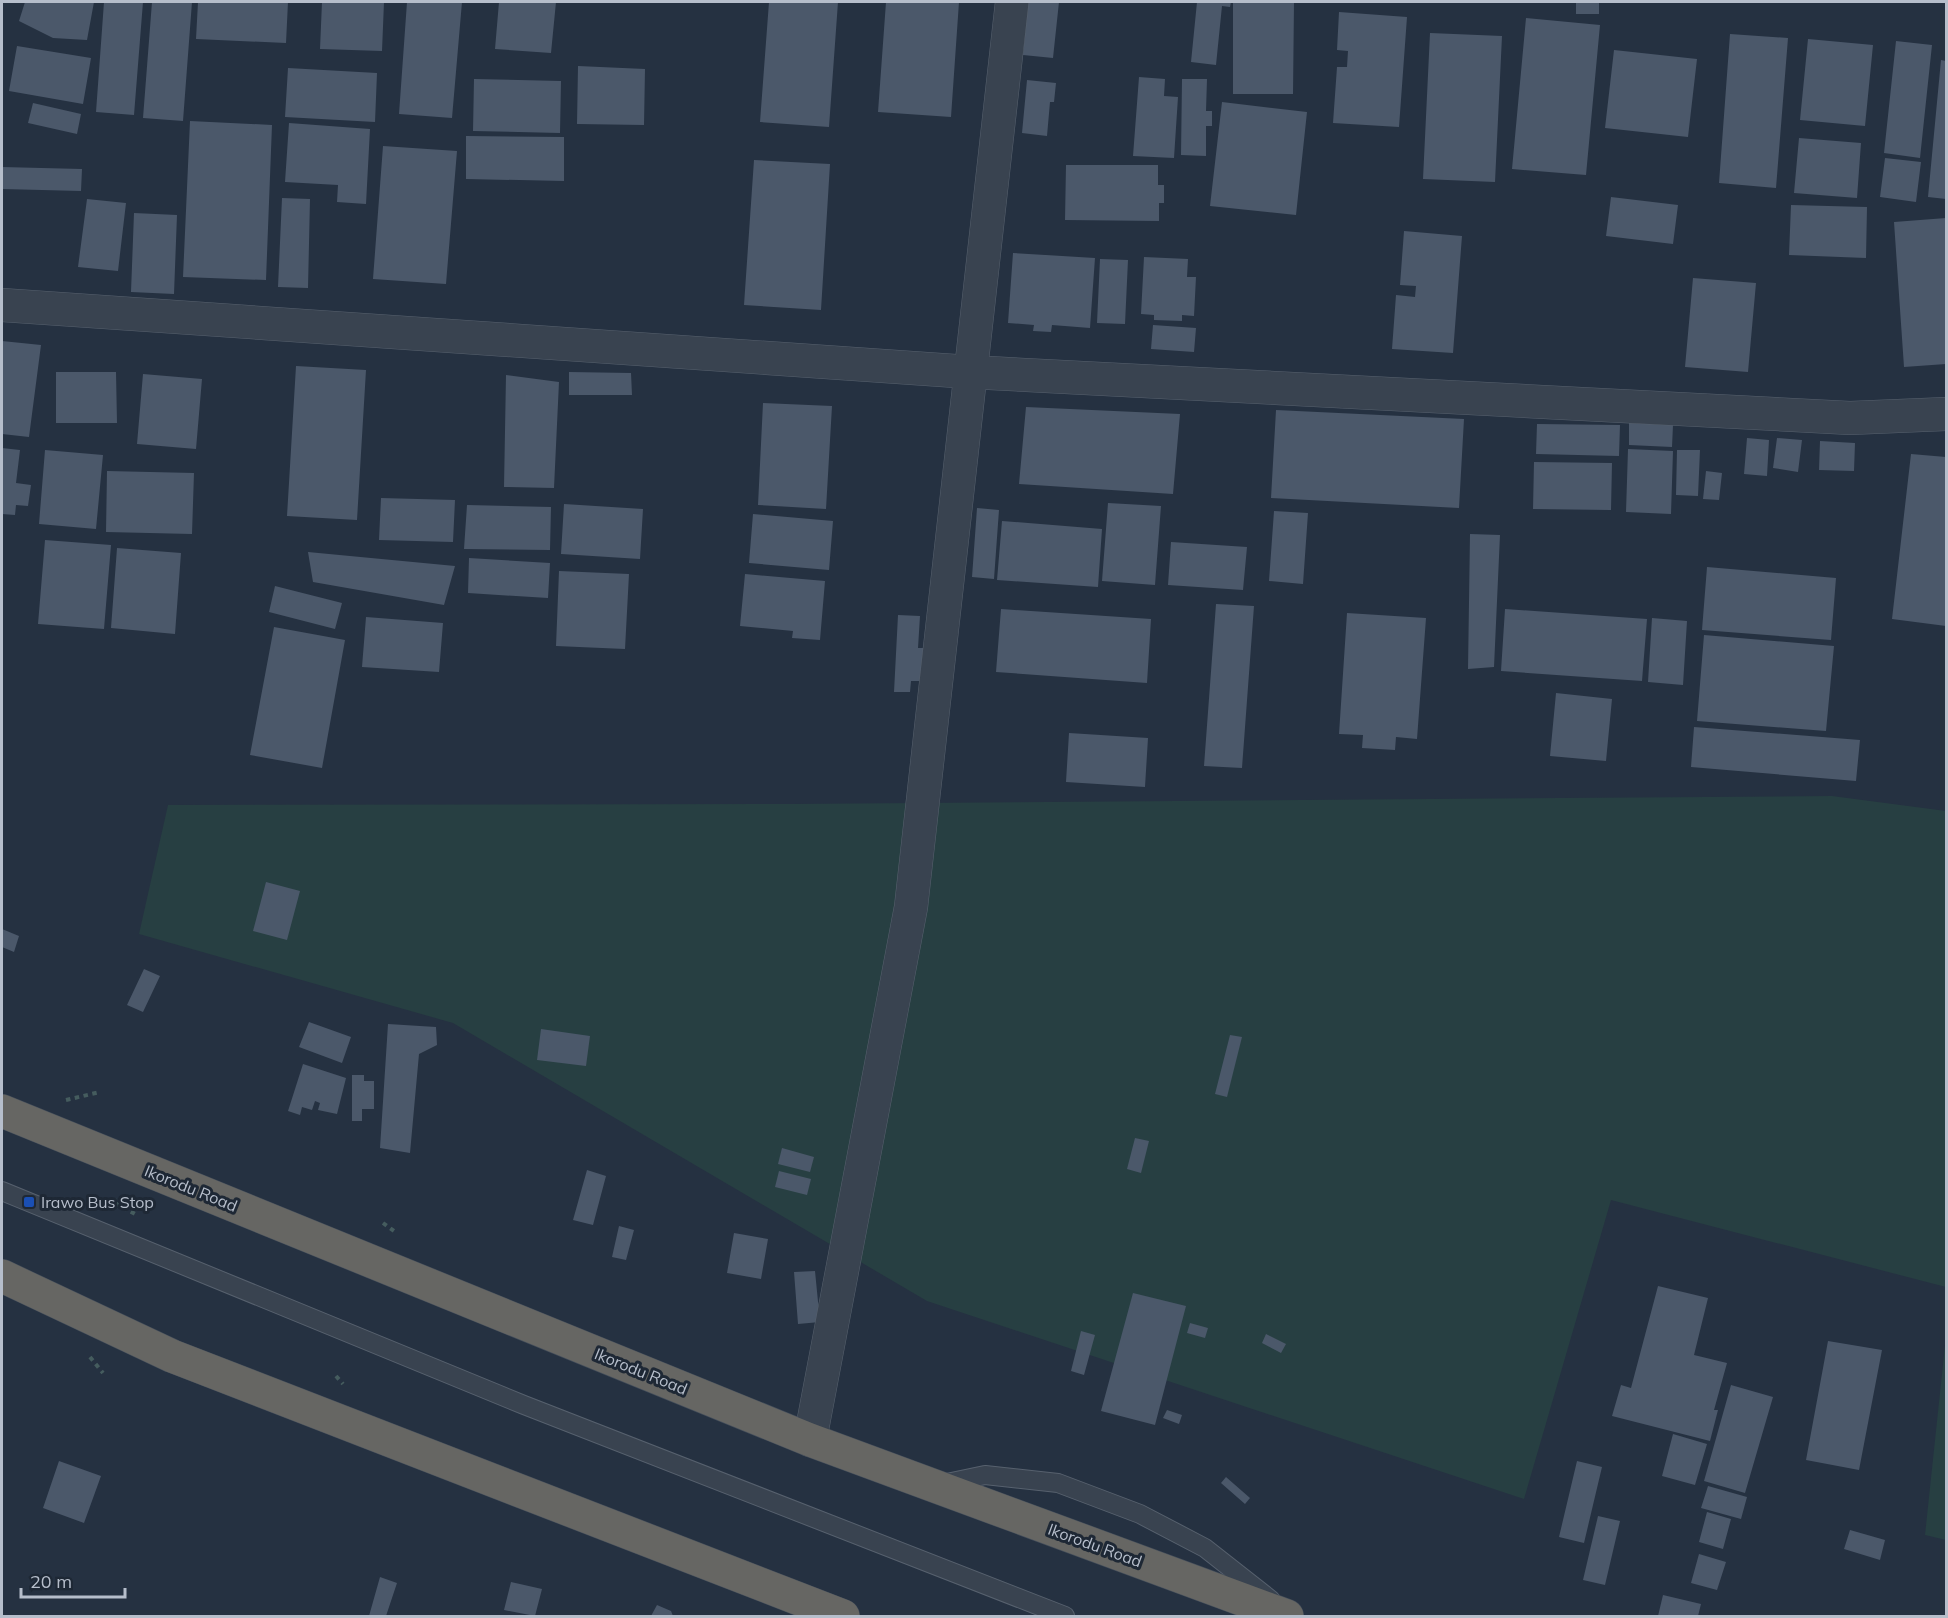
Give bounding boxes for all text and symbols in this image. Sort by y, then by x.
street label: Ikorodu Road [142,1160,240,1216]
place label: Irawo Bus Stop [41,1192,154,1212]
marker: Irawo Bus Stop [22,1195,36,1209]
street label: Ikorodu Road [592,1343,690,1399]
street label: Ikorodu Road [1045,1519,1145,1571]
scale bar [21,1561,124,1599]
text: 20 m [30,1570,72,1593]

